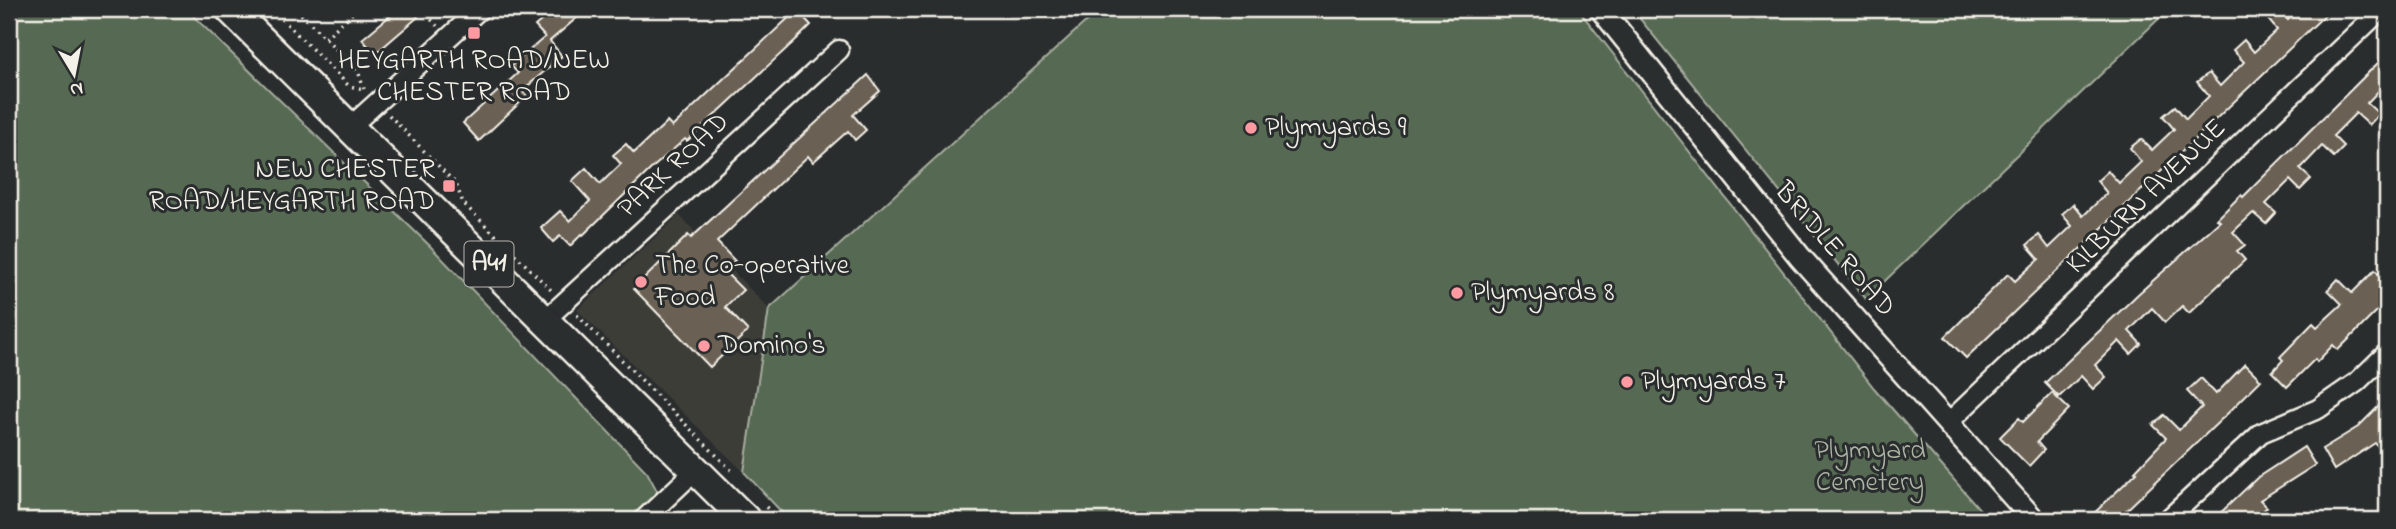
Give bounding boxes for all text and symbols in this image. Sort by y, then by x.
marker: HEYGARTH ROAD/NEW CHESTER ROAD [466,25,482,41]
north arrow [38,38,108,108]
place label: HEYGARTH ROAD/NEW CHESTER ROAD [338,41,610,114]
text: N [68,74,85,103]
street label: PARK ROAD [609,103,739,229]
place label: Plymyards 9 [1265,108,1407,149]
street label: KILBURN AVENUE [2057,110,2237,284]
marker: Plymyards 9 [1243,120,1259,136]
place label: NEW CHESTER ROAD/HEYGARTH ROAD [149,150,436,223]
street label: BRIDLE ROAD [1763,172,1904,327]
marker: NEW CHESTER ROAD/HEYGARTH ROAD [441,178,457,194]
road number: A41 [464,242,514,286]
place label: The Co-operative Food [654,246,850,319]
place label: Plymyards 8 [1471,273,1614,314]
marker: The Co-operative Food [633,274,649,290]
marker: Plymyards 8 [1449,285,1465,301]
place label: Domino's [717,326,825,367]
marker: Domino's [696,338,712,354]
place label: Plymyards 7 [1641,362,1786,403]
marker: Plymyards 7 [1619,374,1635,390]
park label: Plymyard Cemetery [1814,431,1926,504]

